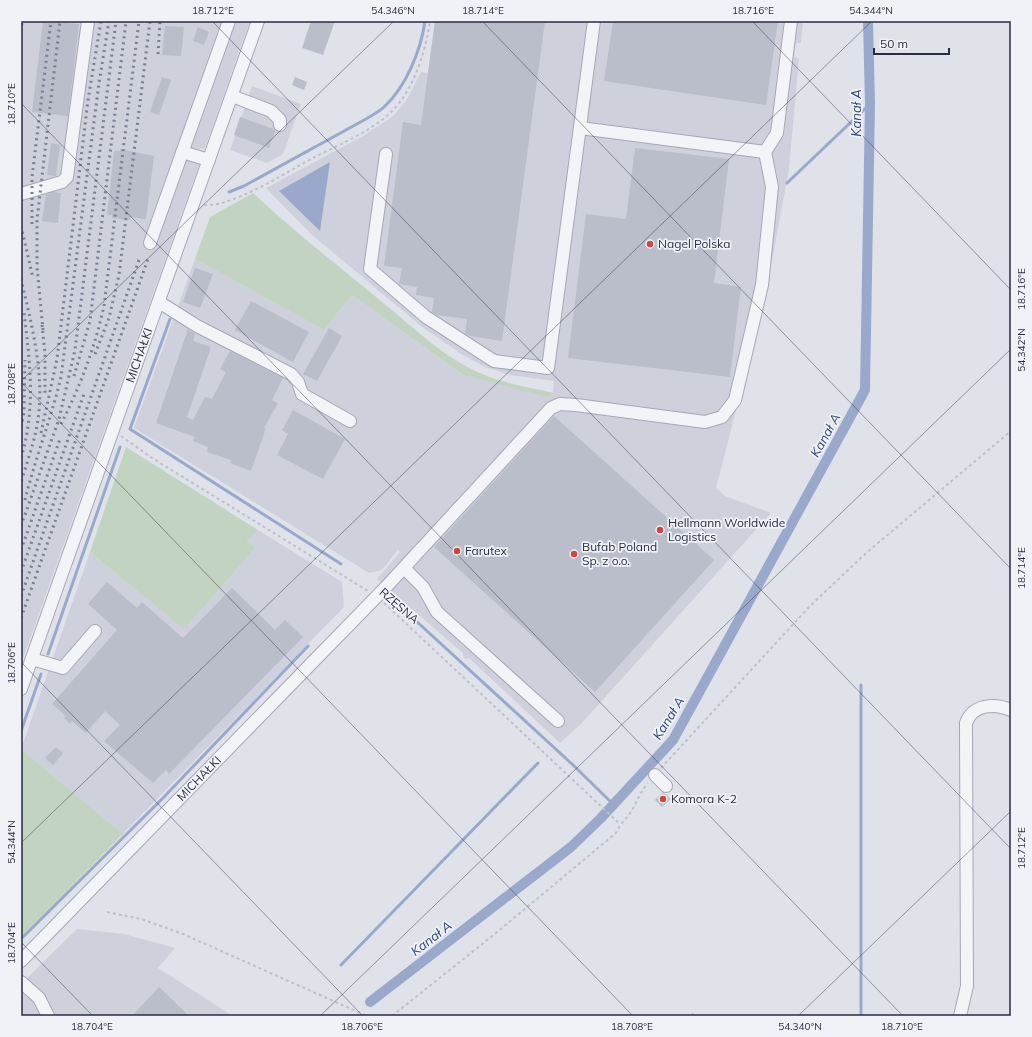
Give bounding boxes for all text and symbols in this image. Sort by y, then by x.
text: 18.712°E [192,4,234,17]
text: 54.346°N [371,4,415,17]
text: 18.714°E [462,4,504,17]
text: 18.716°E [732,4,774,17]
text: 54.344°N [849,4,893,17]
scale bar [874,30,949,56]
text: 50 m [880,36,908,51]
text: 18.710°E [5,83,18,125]
water label: Kanał A [848,89,864,137]
place label: Nagel Polska [658,236,730,251]
marker: Nagel Polska [645,239,655,249]
text: 18.716°E [1015,268,1028,310]
street label: MICHAŁKI [122,326,155,385]
text: 54.342°N [1015,328,1028,372]
text: 18.708°E [5,363,18,405]
water label: Kanał A [806,410,844,460]
place label: Hellmann Worldwide Logistics [668,515,785,544]
marker: Hellmann Worldwide Logistics [655,525,665,535]
place label: Bufab Poland Sp. z o.o. [582,539,657,568]
place label: Farutex [465,543,508,558]
marker: Farutex [452,546,462,556]
text: 18.714°E [1015,547,1028,589]
marker: Bufab Poland Sp. z o.o. [569,549,579,559]
street label: RZĘSNA [376,584,422,627]
text: 18.706°E [5,642,18,684]
water label: Kanał A [649,694,687,742]
street label: MICHAŁKI [173,753,224,804]
place label: Komora K-2 [671,791,737,806]
marker: Komora K-2 [658,794,668,804]
text: 54.344°N [5,820,18,864]
text: 18.712°E [1015,827,1028,869]
water label: Kanał A [407,917,455,959]
text: 18.704°E [5,922,18,964]
text: 18.704°E [71,1020,113,1033]
text: 18.706°E [341,1020,383,1033]
text: 18.708°E [611,1020,653,1033]
text: 54.340°N [778,1020,822,1033]
text: 18.710°E [881,1020,923,1033]

